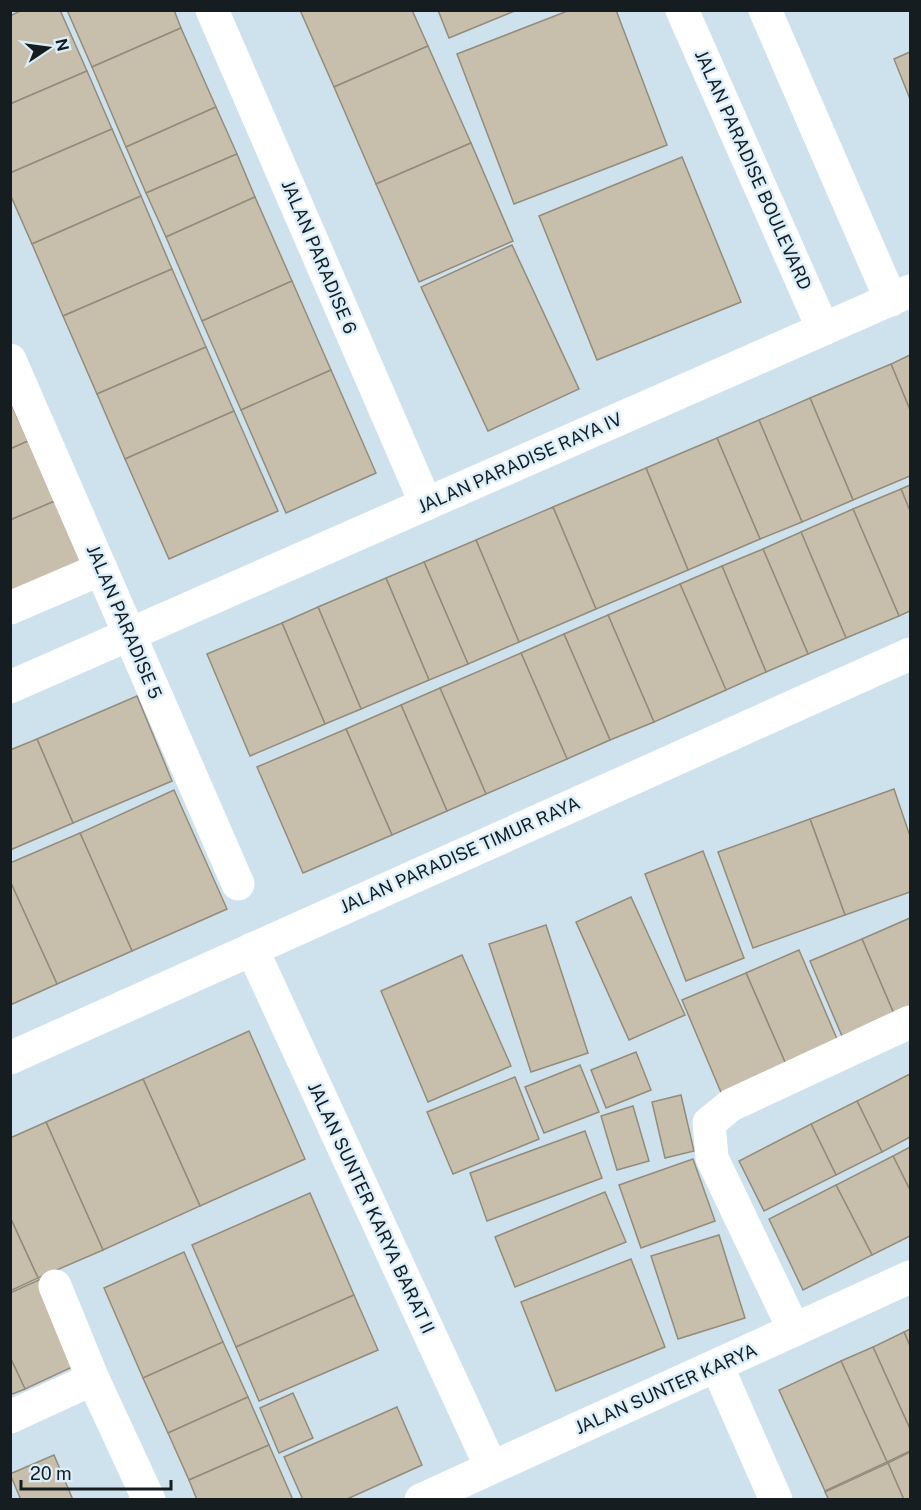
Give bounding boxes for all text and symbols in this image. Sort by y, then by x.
north arrow [18,18,78,78]
text: N [51,37,73,53]
street label: JALAN PARADISE BOULEVARD [691,47,816,293]
street label: JALAN PARADISE 6 [278,177,361,337]
street label: JALAN PARADISE RAYA IV [414,408,625,517]
street label: JALAN PARADISE 5 [82,542,166,702]
street label: JALAN PARADISE TIMUR RAYA [336,792,583,917]
street label: JALAN SUNTER KARYA BARAT II [304,1079,439,1337]
street label: JALAN SUNTER KARYA [572,1339,760,1438]
scale bar [21,1453,171,1491]
text: 20 m [30,1463,72,1484]

